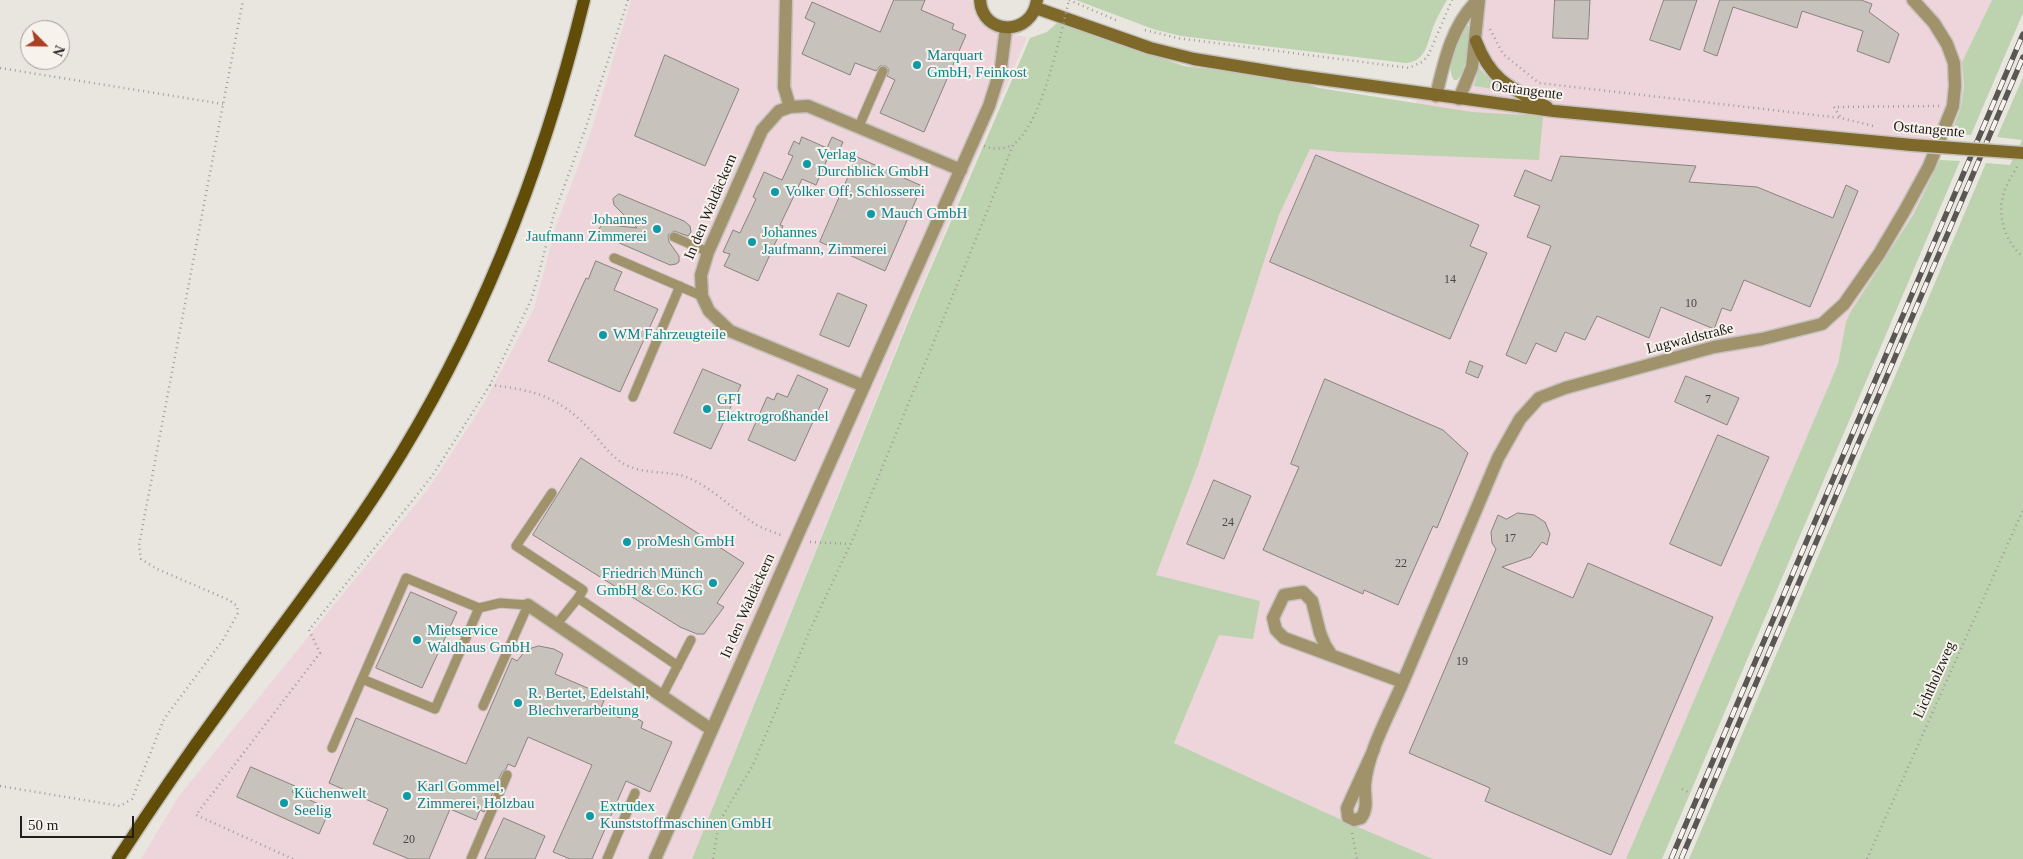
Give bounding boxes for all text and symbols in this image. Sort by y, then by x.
north arrow [20,20,70,70]
text: N [49,43,67,58]
place label: Marquart GmbH, Feinkost [927,47,1027,82]
marker: Marquart GmbH, Feinkost [911,59,923,71]
street label: Osttangente [1490,78,1564,104]
street label: Osttangente [1893,118,1965,142]
place label: Verlag Durchblick GmbH [817,146,929,181]
street label: In den Waldäckern [681,152,741,262]
marker: Verlag Durchblick GmbH [801,158,813,170]
place label: Volker Off, Schlosserei [785,183,925,201]
marker: Volker Off, Schlosserei [769,186,781,198]
place label: Mauch GmbH [881,205,967,223]
marker: Mauch GmbH [865,208,877,220]
place label: Johannes Jaufmann Zimmerei [526,211,647,246]
marker: Johannes Jaufmann Zimmerei [651,223,663,235]
place label: Johannes Jaufmann, Zimmerei [762,224,887,259]
marker: Johannes Jaufmann, Zimmerei [746,236,758,248]
house number: 14 [1444,273,1456,287]
house number: 10 [1685,297,1697,311]
street label: Lugwaldstraße [1645,319,1735,359]
place label: WM Fahrzeugteile [613,326,726,344]
marker: WM Fahrzeugteile [597,329,609,341]
place label: GFI Elektrogroßhandel [717,391,829,426]
house number: 7 [1705,393,1711,407]
marker: GFI Elektrogroßhandel [701,403,713,415]
house number: 24 [1222,516,1234,530]
house number: 17 [1504,532,1516,546]
place label: proMesh GmbH [637,533,735,551]
marker: proMesh GmbH [621,536,633,548]
street label: In den Waldäckern [717,551,779,661]
house number: 22 [1395,557,1407,571]
place label: Friedrich Münch GmbH & Co. KG [596,565,703,600]
marker: Friedrich Münch GmbH & Co. KG [707,577,719,589]
place label: Mietservice Waldhaus GmbH [427,622,530,657]
marker: Mietservice Waldhaus GmbH [411,634,423,646]
street label: Lichtholzweg [1910,639,1960,721]
house number: 19 [1456,655,1468,669]
place label: R. Bertet, Edelstahl, Blechverarbeitung [528,685,649,720]
marker: R. Bertet, Edelstahl, Blechverarbeitung [512,697,524,709]
place label: Karl Gommel, Zimmerei, Holzbau [417,778,534,813]
place label: Küchenwelt Seelig [294,785,366,820]
marker: Karl Gommel, Zimmerei, Holzbau [401,790,413,802]
marker: Küchenwelt Seelig [278,797,290,809]
place label: Extrudex Kunststoffmaschinen GmbH [600,798,772,833]
scale bar [22,806,136,838]
marker: Extrudex Kunststoffmaschinen GmbH [584,810,596,822]
text: 50 m [28,817,58,833]
house number: 20 [403,833,415,847]

